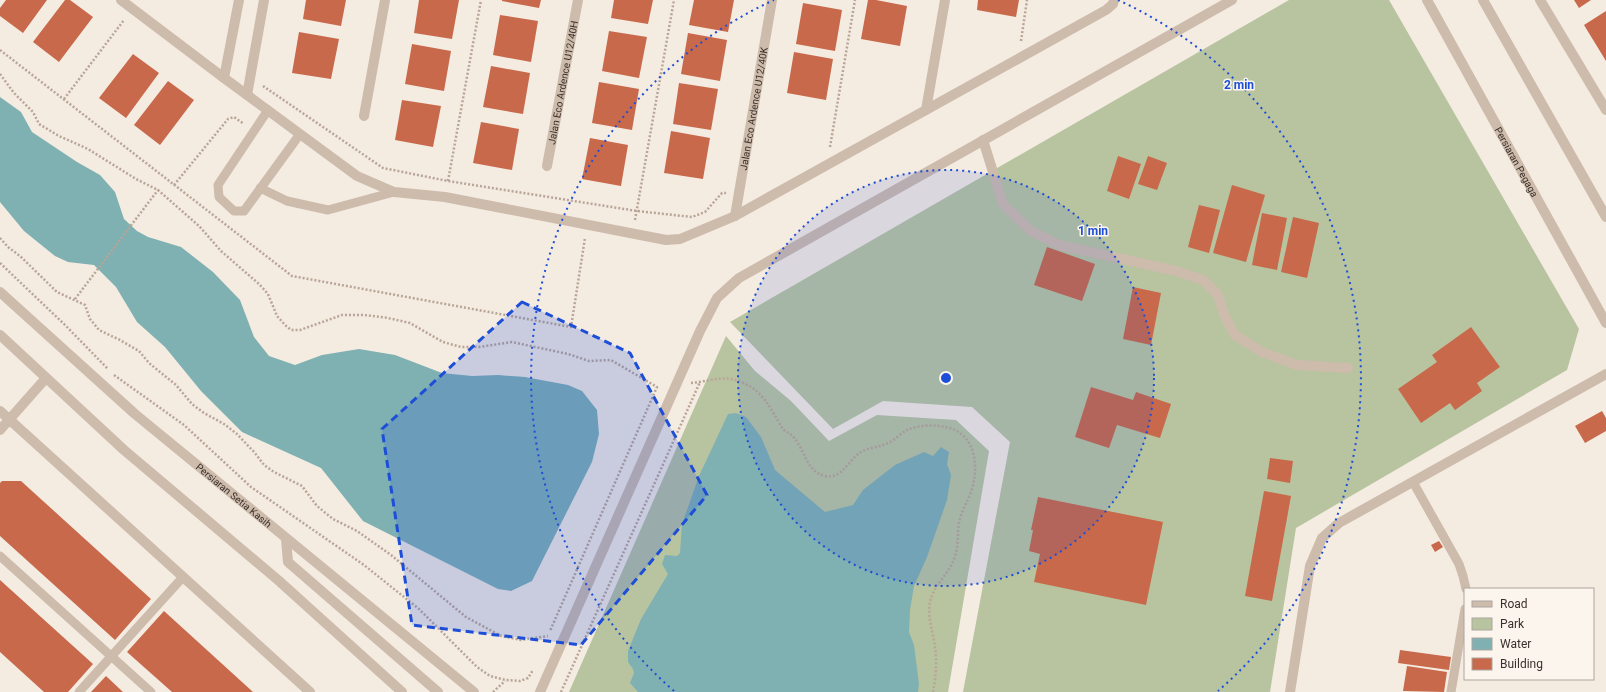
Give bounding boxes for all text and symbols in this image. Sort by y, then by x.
street label: Jalan Eco Ardence U12/40H [546,20,580,145]
street label: Jalan Eco Ardence U12/40K [737,45,769,171]
text: 2 min [1224,78,1254,92]
street label: Persiaran Pegaga [1493,125,1540,199]
text: 1 min [1078,224,1108,238]
centre of rings [939,371,953,385]
street label: Persiaran Setia Kasih [194,461,274,529]
legend [1464,588,1594,680]
text: Road [1500,597,1528,611]
text: Park [1500,617,1525,631]
text: Water [1500,637,1531,651]
text: Building [1500,657,1543,671]

